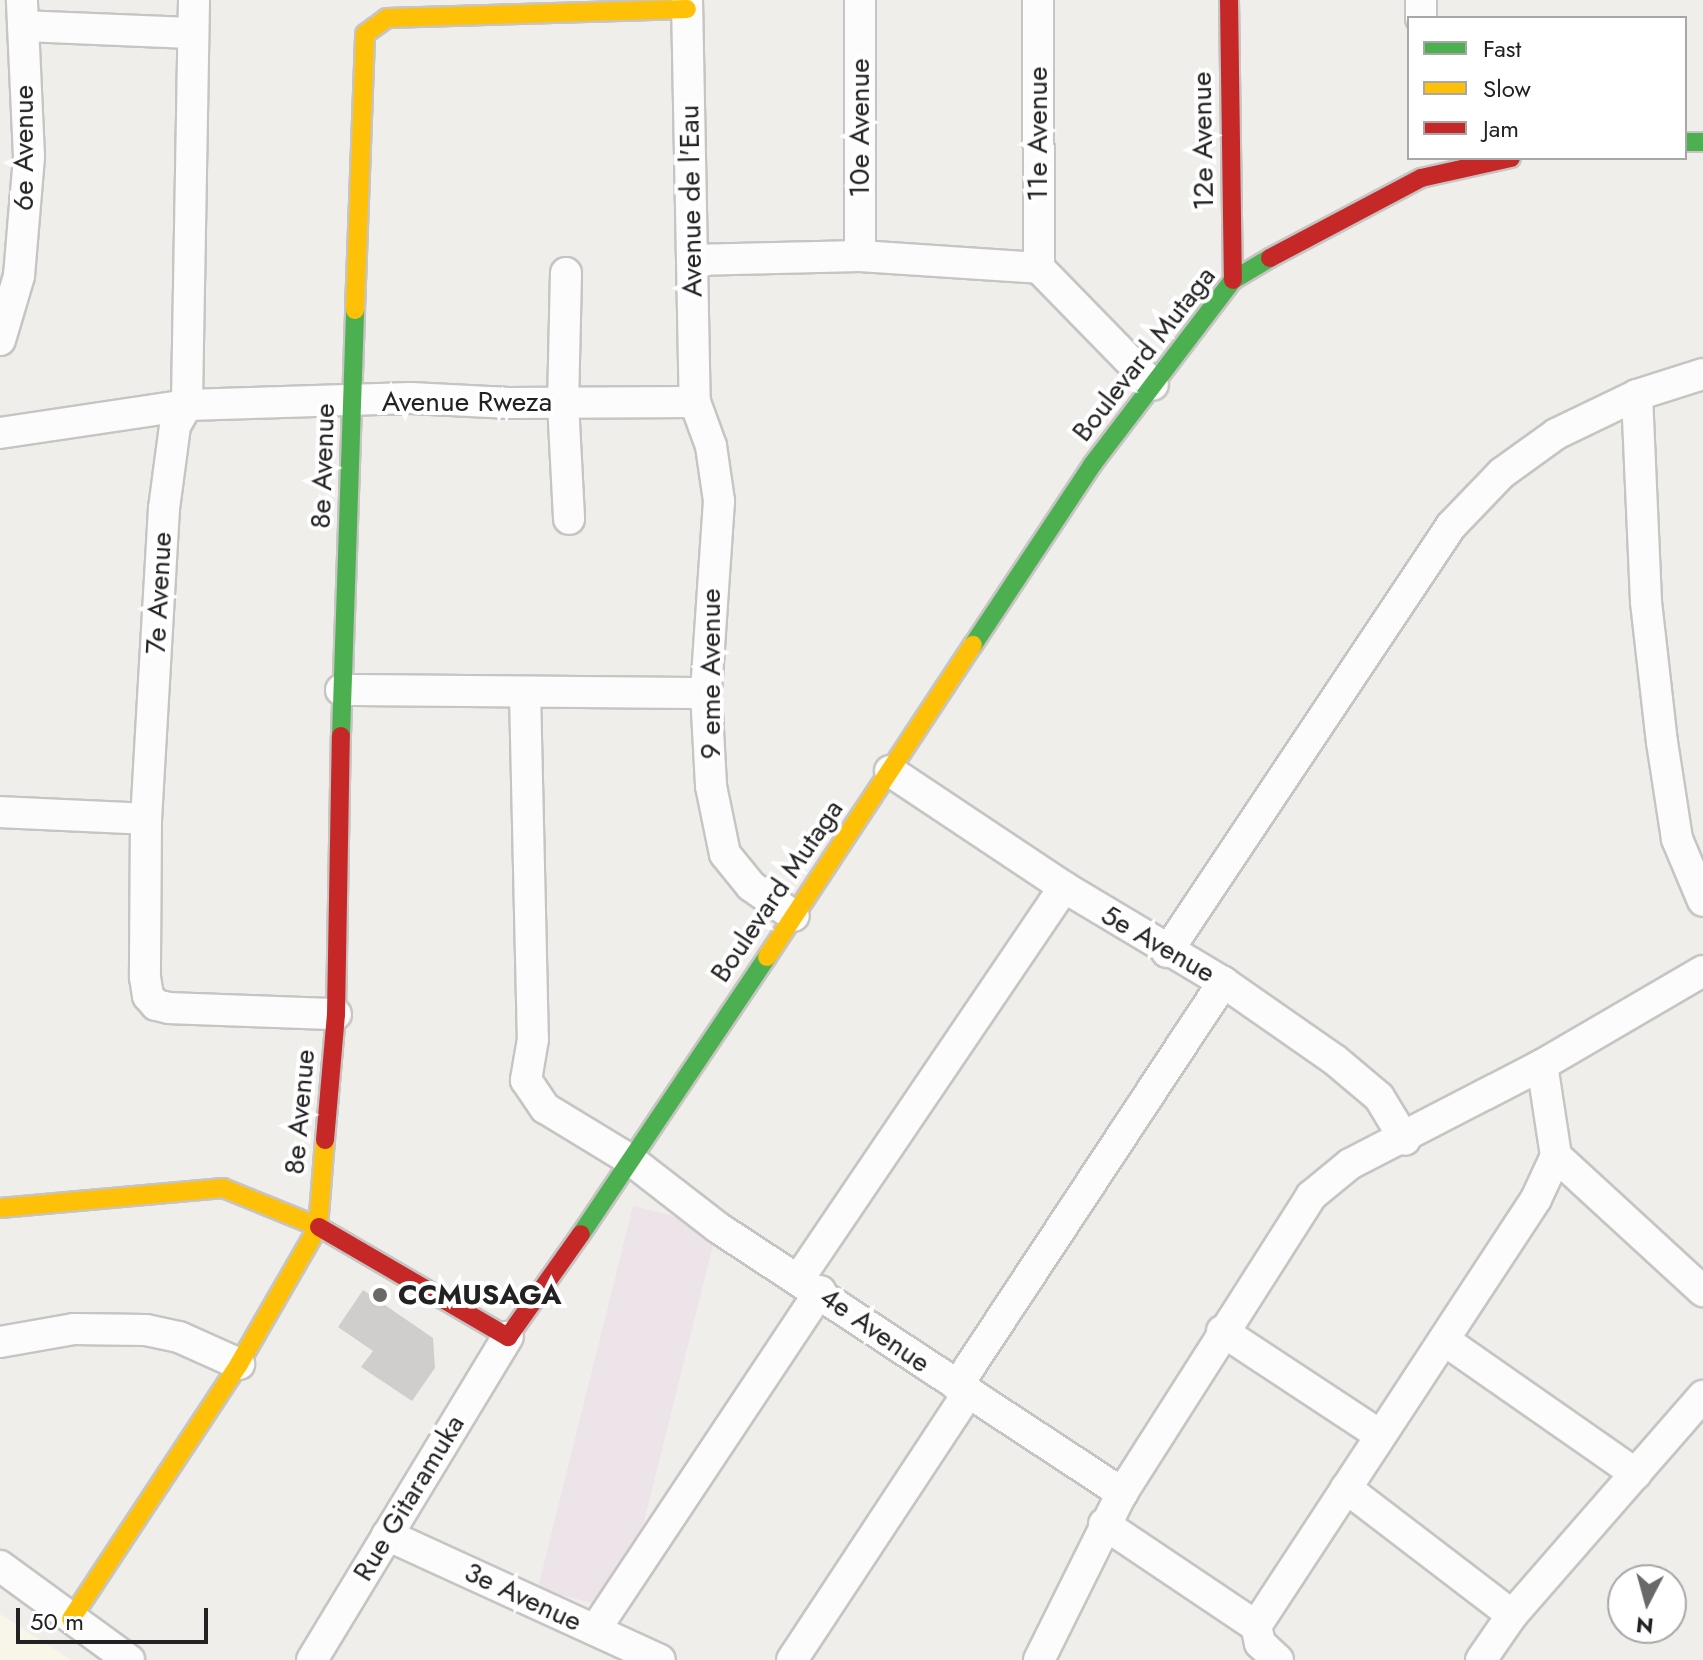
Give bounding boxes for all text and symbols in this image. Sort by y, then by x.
legend [1407,16,1687,160]
text: Fast [1483,31,1521,66]
street label: 10e Avenue [843,58,877,198]
street label: 11e Avenue [1021,66,1055,202]
street label: 12e Avenue [1185,71,1221,211]
text: Slow [1483,71,1531,106]
street label: 6e Avenue [7,85,41,211]
street label: Avenue de l'Eau [673,105,709,297]
text: Jam [1483,111,1519,146]
street label: Boulevard Mutaga [1065,260,1223,448]
street label: Avenue Rweza [382,385,552,419]
street label: 8e Avenue [304,403,342,529]
street label: 7e Avenue [139,531,179,655]
street label: 9 eme Avenue [694,589,728,759]
street label: Boulevard Mutaga [704,793,850,989]
street label: 5e Avenue [1095,898,1221,990]
street label: 8e Avenue [278,1048,322,1176]
place label: CCMUSAGA [398,1278,562,1312]
street label: 4e Avenue [814,1280,936,1380]
marker: CCMUSAGA [369,1284,391,1306]
street label: Rue Gitaramuka [346,1409,472,1587]
street label: 3e Avenue [459,1555,587,1639]
north arrow [1607,1564,1687,1644]
scale bar [20,1592,212,1642]
text: 50 m [30,1604,84,1639]
text: N [1634,1609,1655,1643]

